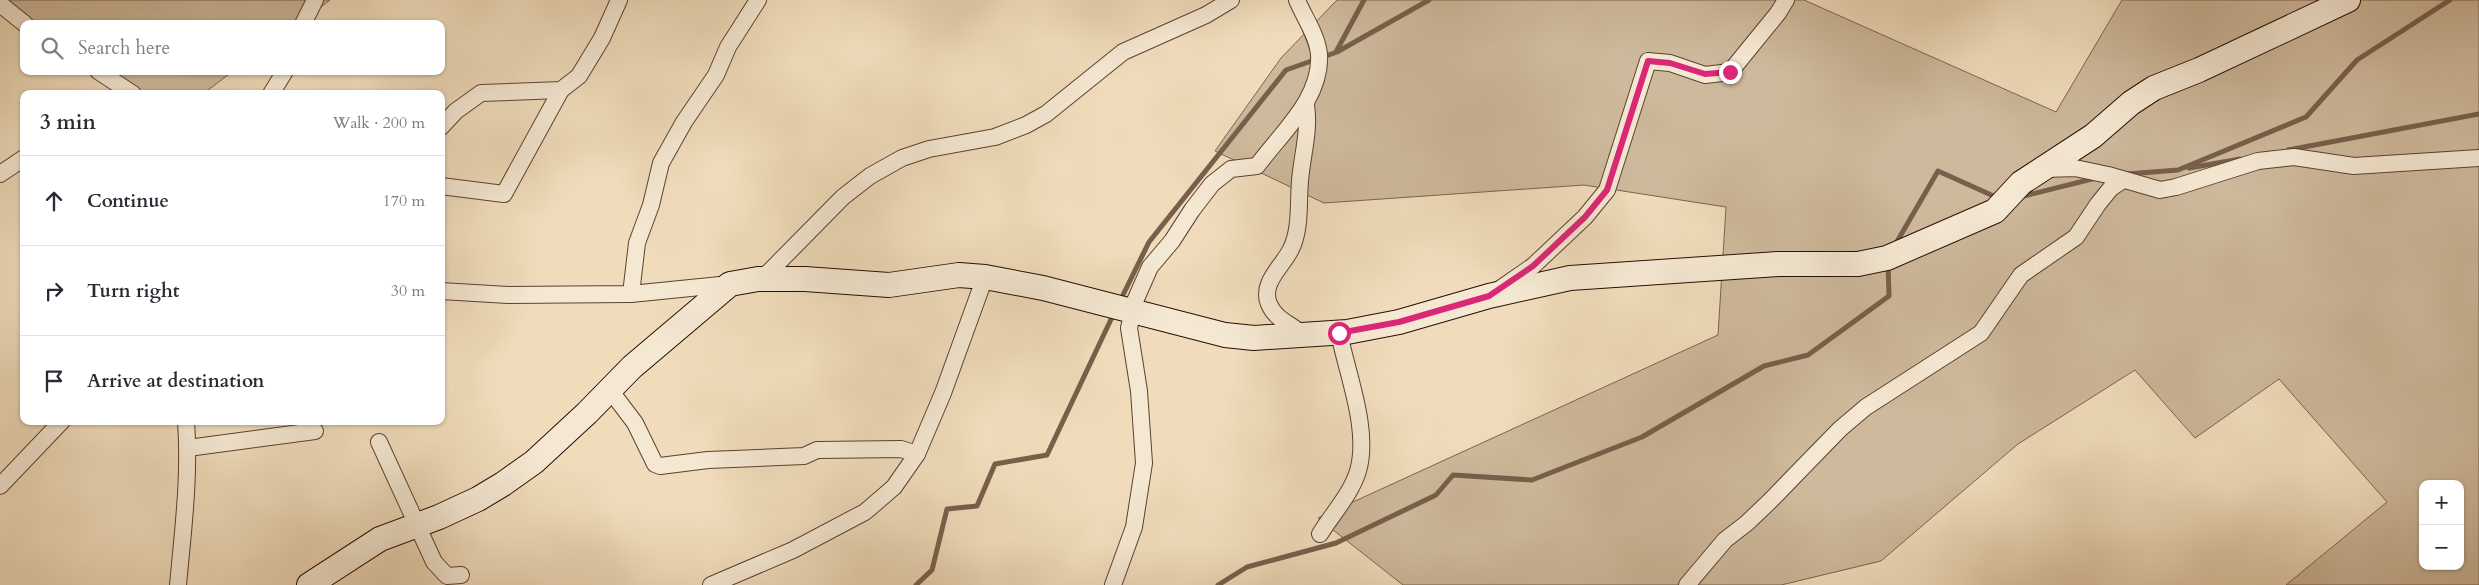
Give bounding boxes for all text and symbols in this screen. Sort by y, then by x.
search box [20,20,445,75]
icon: search [38,34,66,62]
text: Search here [78,35,170,61]
route end [1719,61,1742,84]
text: 3 min [40,108,96,137]
text: Walk · 200 m [333,112,425,134]
icon: ahead [40,187,68,215]
text: Continue [87,188,169,214]
text: 170 m [383,190,425,212]
icon: right [40,277,68,305]
text: Turn right [87,278,179,304]
text: 30 m [391,280,425,302]
route start [1328,322,1351,345]
icon: arrive [40,367,68,395]
text: Arrive at destination [87,368,264,394]
map controls [2419,480,2464,570]
button: + [2419,480,2464,525]
button: − [2419,525,2464,570]

